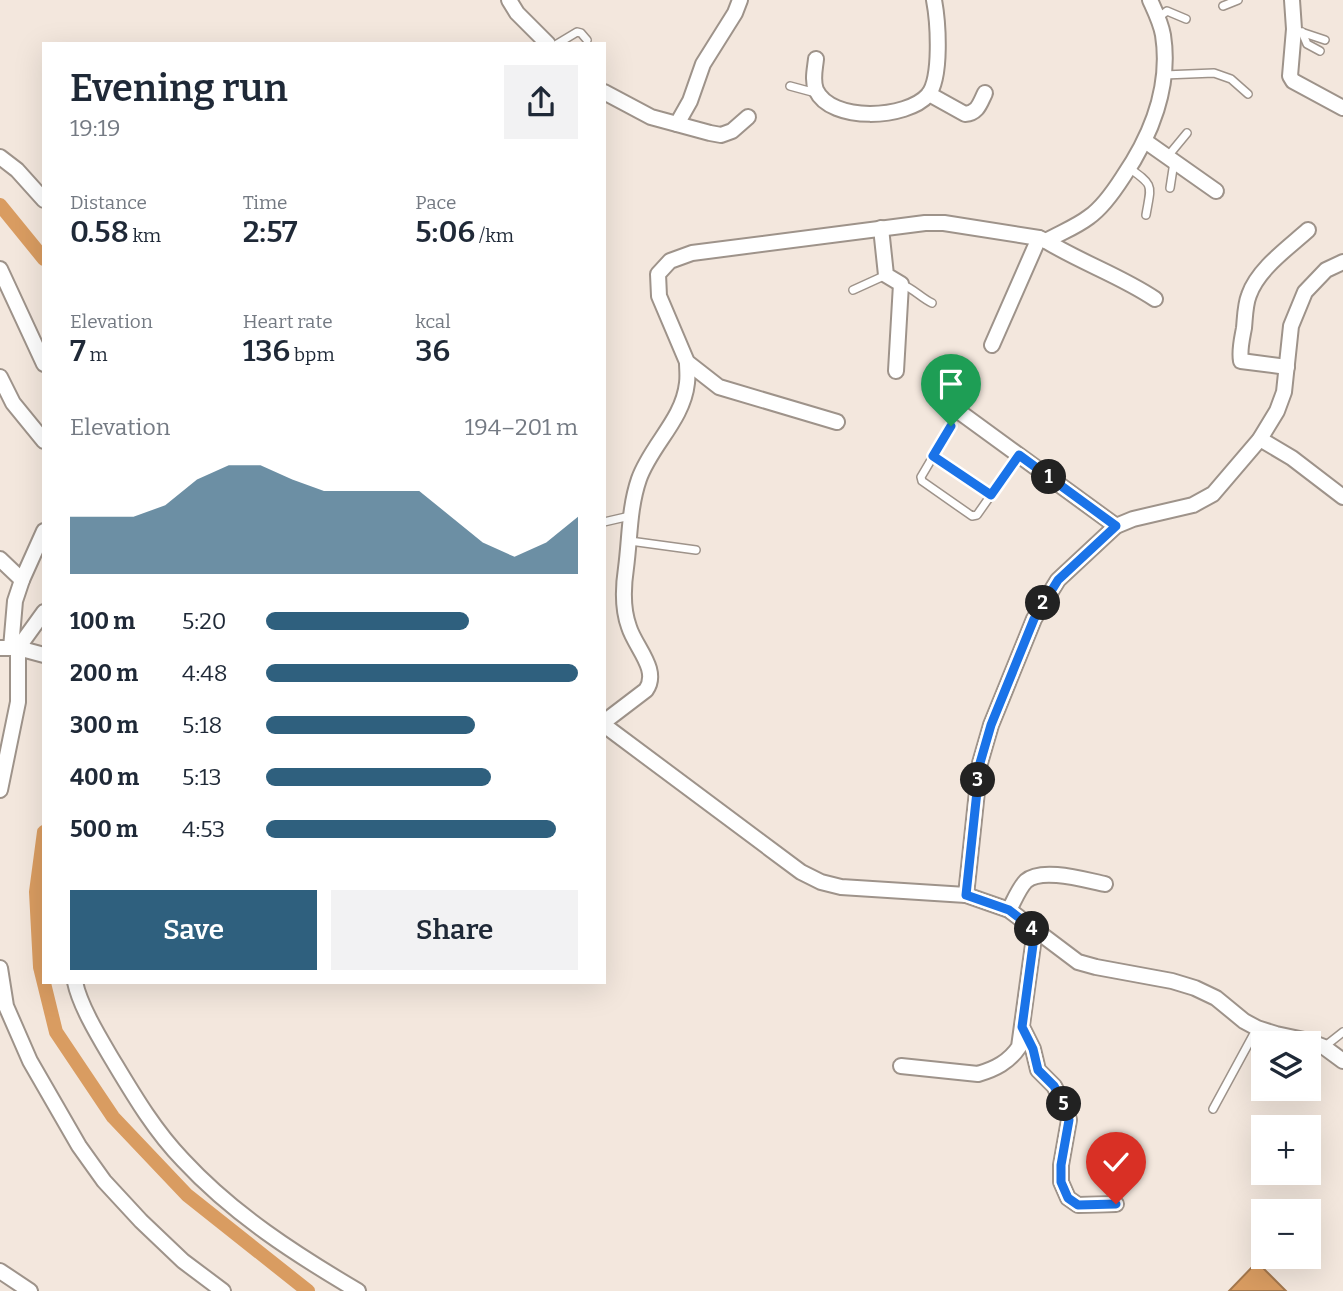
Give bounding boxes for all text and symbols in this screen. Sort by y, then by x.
text: Evening run [70,65,288,111]
button: share [504,65,578,139]
text: 19:19 [70,114,121,142]
text: Distance [70,191,147,214]
text: Time [243,191,288,214]
text: Pace [415,191,456,214]
text: 0.58 [70,214,129,250]
text: 2:57 [243,214,298,250]
text: 5:06 [415,214,475,250]
text: km [129,224,161,247]
text: /km [475,224,514,247]
text: Elevation [70,310,153,333]
text: Heart rate [243,310,333,333]
text: kcal [415,310,451,333]
text: 7 [70,333,86,369]
text: 136 [243,333,290,369]
text: 36 [415,333,450,369]
text: m [86,343,108,366]
text: bpm [290,343,335,366]
pin [921,354,981,426]
icon: arrive [932,365,970,403]
text: Elevation [70,413,170,441]
text: 194–201 m [465,413,578,441]
pin: 1 [1032,460,1066,494]
text: 1 [1044,465,1053,488]
pin: 2 [1026,586,1060,620]
text: 2 [1037,591,1048,614]
text: 100 m [70,607,135,635]
text: 5:20 [182,607,226,635]
text: 200 m [70,659,138,687]
text: 4:48 [182,659,228,687]
text: 300 m [70,711,139,739]
text: 5:18 [182,711,222,739]
pin: 3 [960,762,996,798]
text: 400 m [70,763,139,791]
text: 5:13 [182,763,222,791]
text: 3 [972,768,983,791]
text: 500 m [70,815,138,843]
text: 4:53 [182,815,225,843]
button: Save [70,890,317,970]
button: Share [331,890,578,970]
pin: 4 [1014,912,1050,946]
text: 4 [1026,917,1037,940]
map controls [1251,1031,1321,1269]
button: layers [1251,1031,1321,1101]
pin: 5 [1046,1086,1082,1122]
text: 5 [1058,1092,1069,1115]
button: + [1251,1115,1321,1185]
pin [1086,1132,1146,1204]
icon: check [1097,1143,1135,1181]
button: − [1251,1199,1321,1269]

